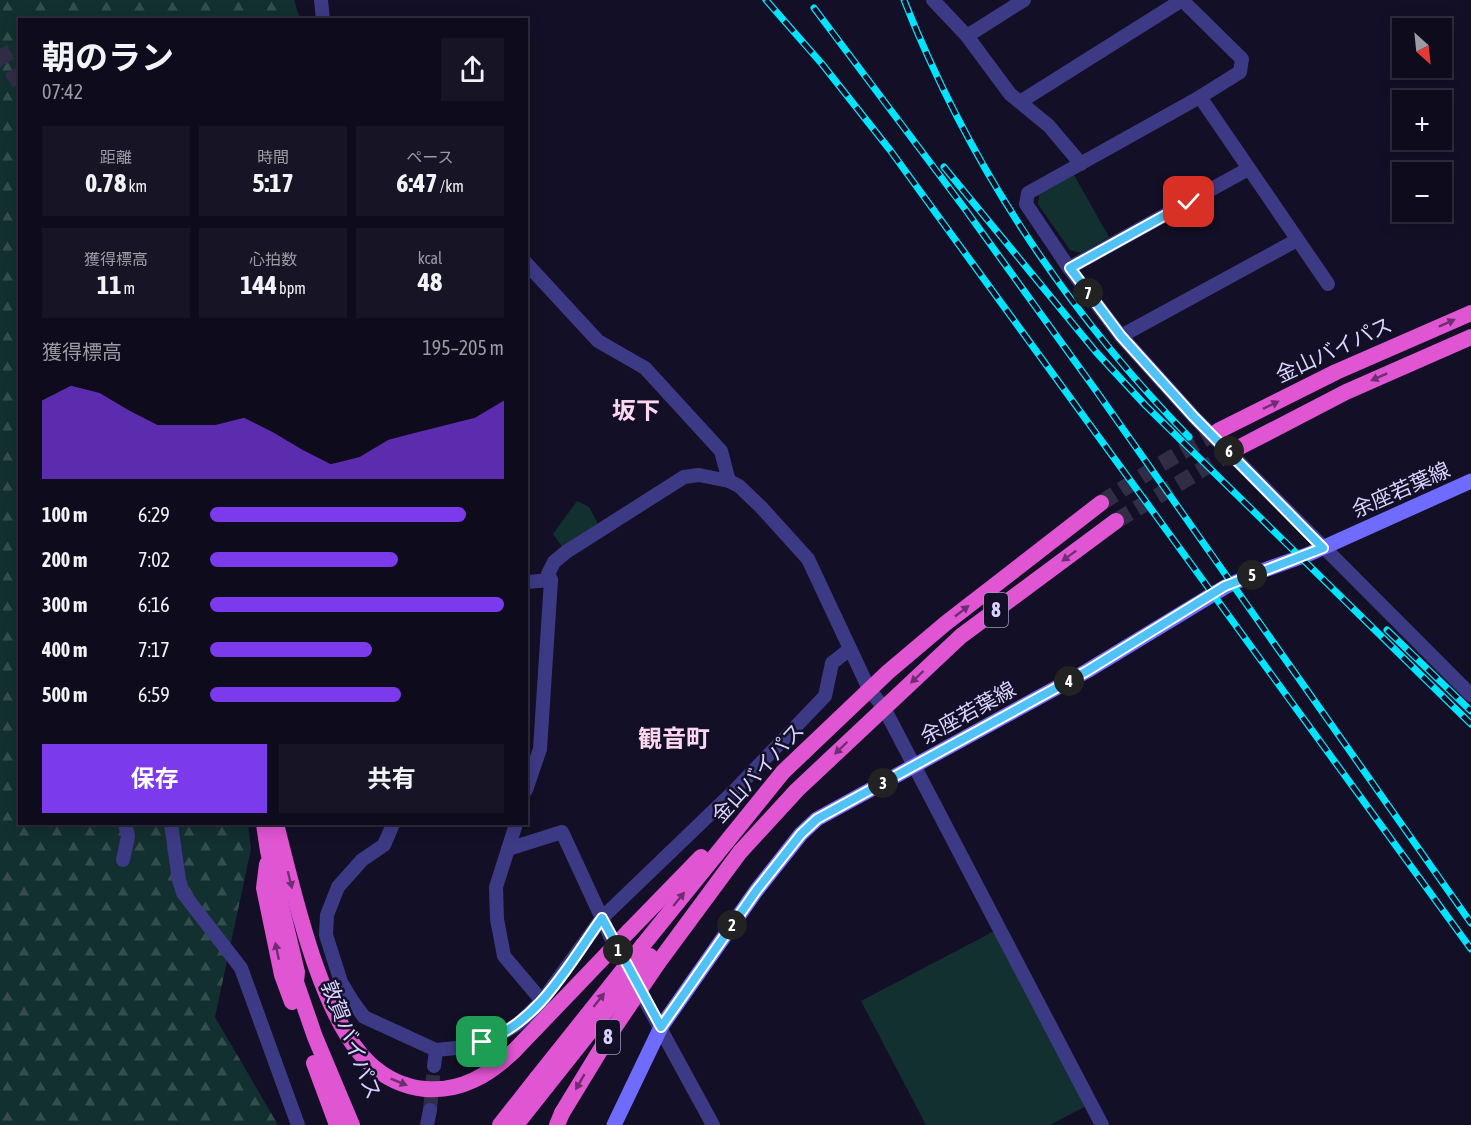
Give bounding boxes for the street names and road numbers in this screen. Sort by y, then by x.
street label: 金山バイパス [1272,312,1396,387]
street label: 余座若葉線 [1348,457,1453,521]
road number: 8 [984,593,1008,627]
street label: 余座若葉線 [916,676,1019,748]
street label: 金山バイパス [706,718,808,827]
street label: 敦賀バイパス [317,977,387,1102]
road number: 8 [596,1020,620,1054]

